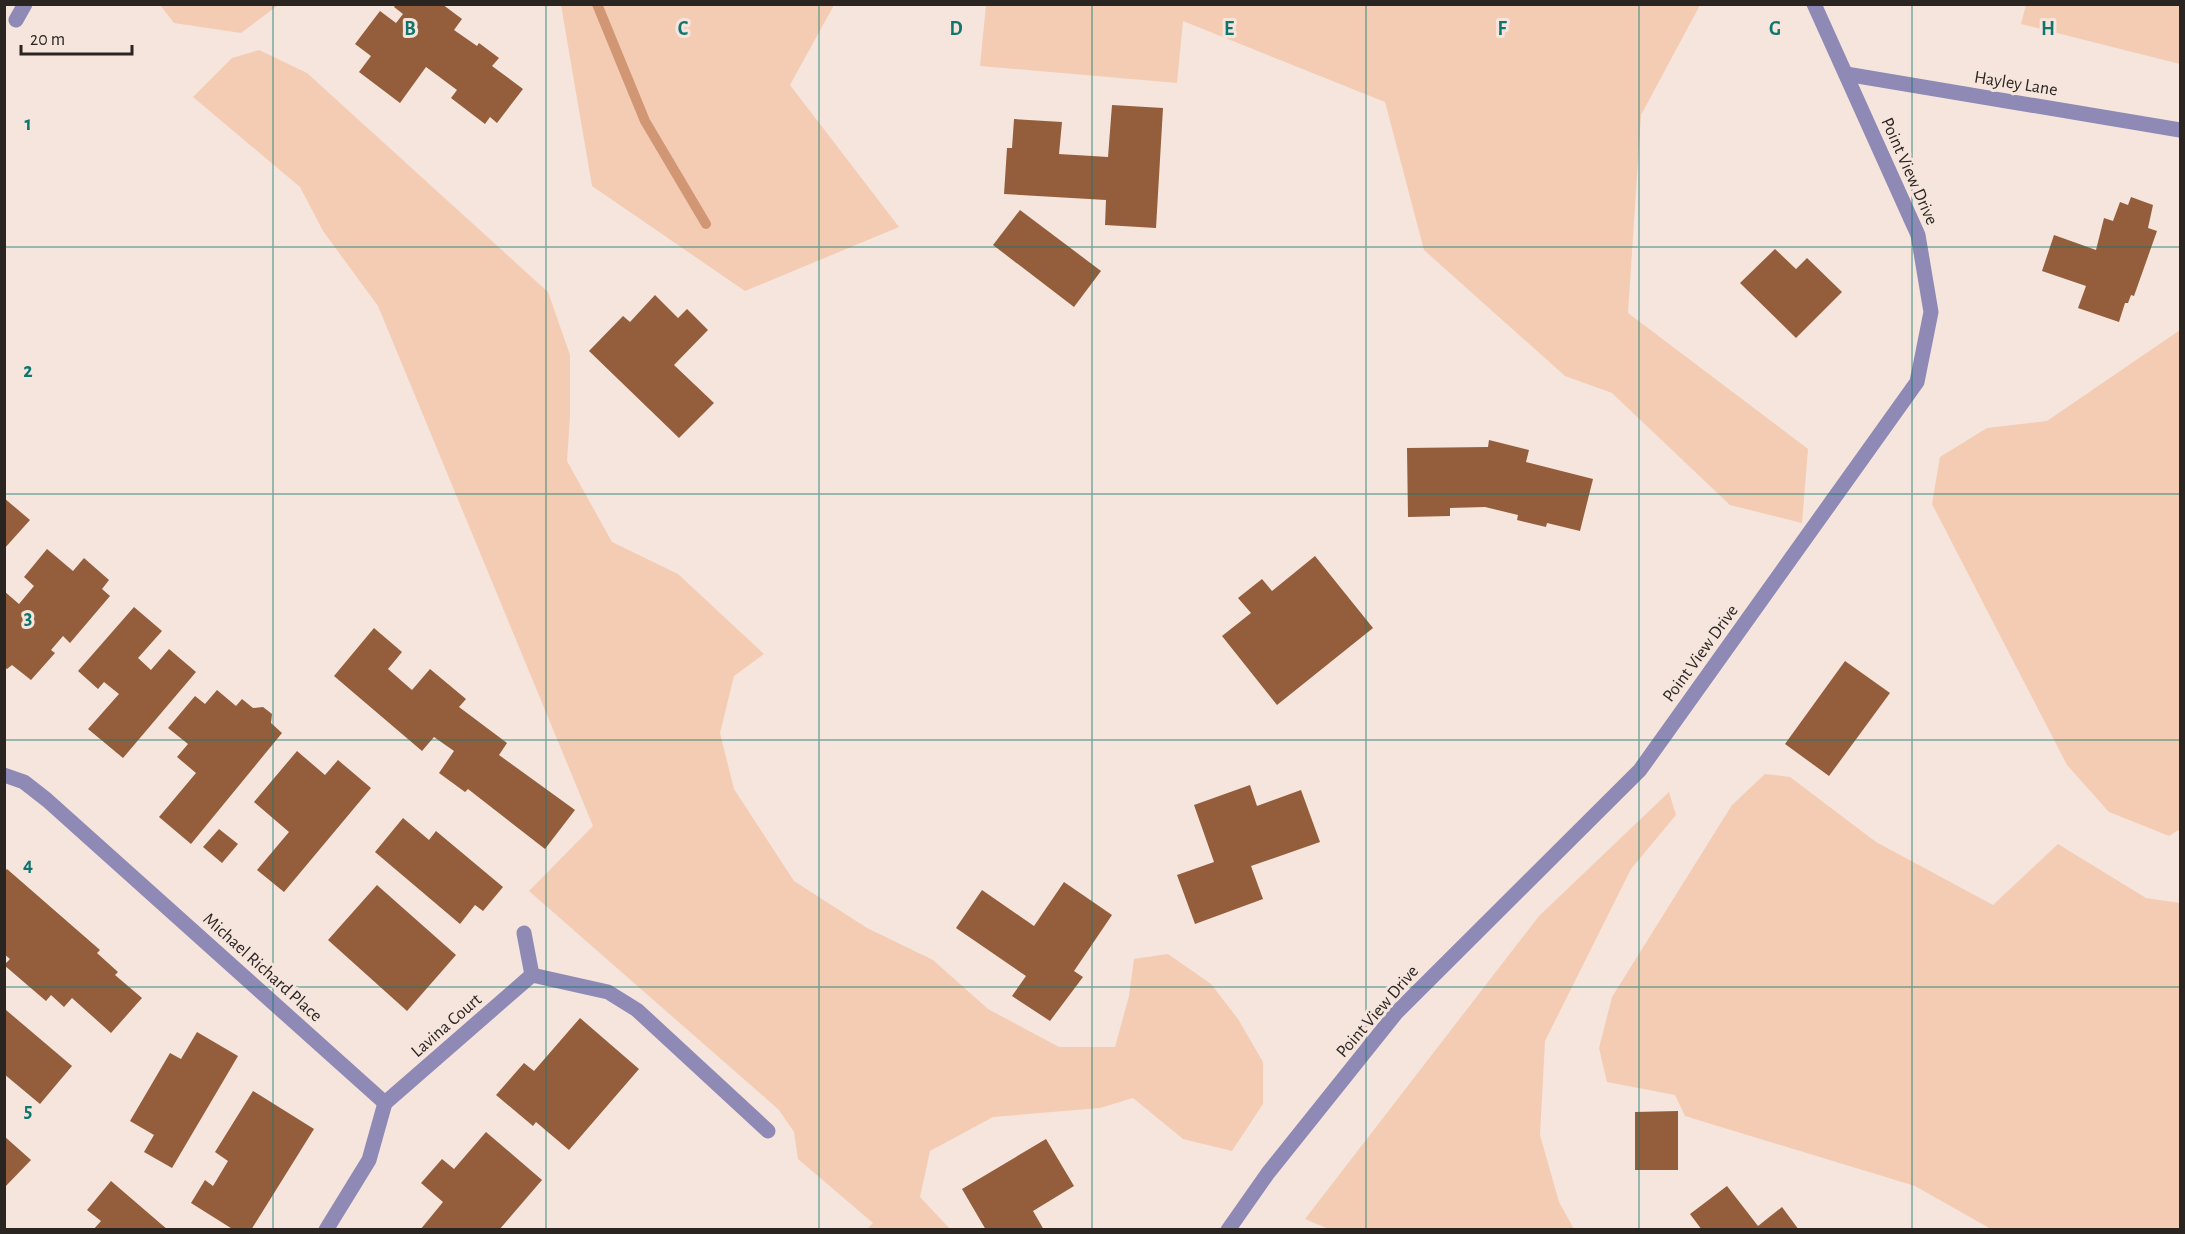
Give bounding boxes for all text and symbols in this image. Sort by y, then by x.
scale bar [21,18,132,56]
text: B [404,19,416,39]
text: C [678,19,689,39]
text: D [949,19,963,39]
text: E [1224,19,1234,39]
text: F [1497,19,1507,39]
text: G [1769,19,1781,39]
text: H [2041,19,2055,39]
text: 20 m [30,31,65,49]
street label: Hayley Lane [1973,69,2059,99]
text: 1 [24,114,32,134]
street label: Point View Drive [1877,115,1941,228]
text: 2 [23,361,33,381]
street label: Point View Drive [1660,602,1742,705]
text: 3 [24,608,32,628]
text: 4 [23,855,33,875]
street label: Michael Richard Place [199,910,325,1026]
street label: Point View Drive [1333,962,1422,1061]
street label: Lavina Court [408,990,485,1061]
text: 5 [24,1101,32,1121]

